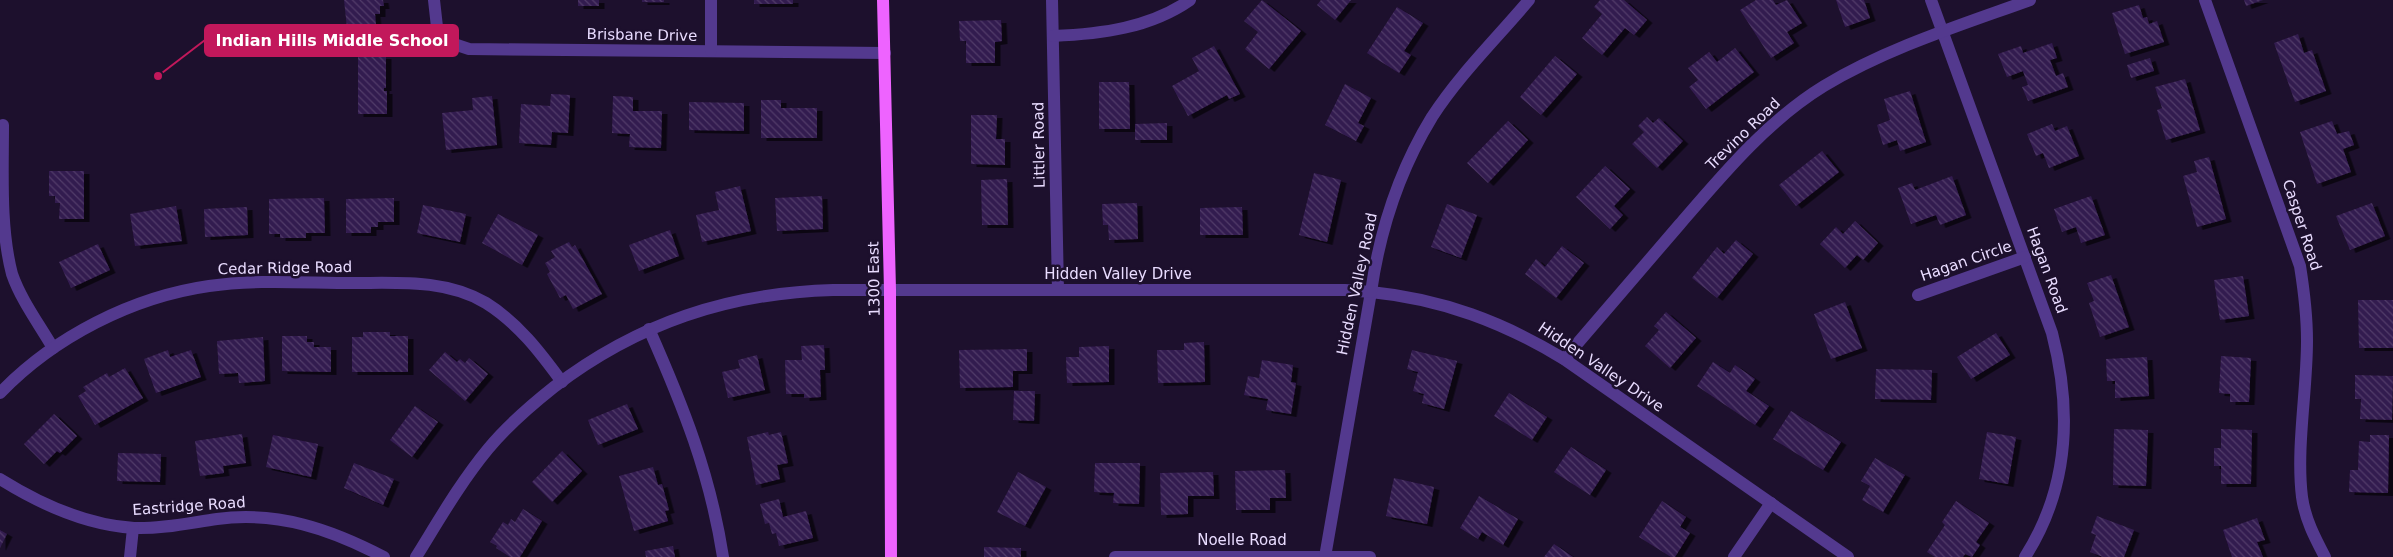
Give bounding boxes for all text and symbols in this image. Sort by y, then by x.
callout: Indian Hills Middle School [205,25,458,56]
street label: Brisbane Drive [587,25,697,45]
text: Indian Hills Middle School [215,31,449,50]
street label: Trevino Road [1701,94,1784,175]
street label: Littler Road [1029,102,1049,188]
street label: Casper Road [2279,177,2325,273]
street label: Hidden Valley Road [1333,211,1381,357]
street label: Hagan Road [2023,224,2071,316]
street label: Hagan Circle [1918,237,2014,285]
street label: 1300 East [864,241,884,317]
street label: Cedar Ridge Road [218,258,352,278]
street label: Hidden Valley Drive [1044,265,1192,283]
street label: Hidden Valley Drive [1535,318,1667,416]
street label: Eastridge Road [132,493,246,519]
street label: Noelle Road [1197,531,1287,549]

